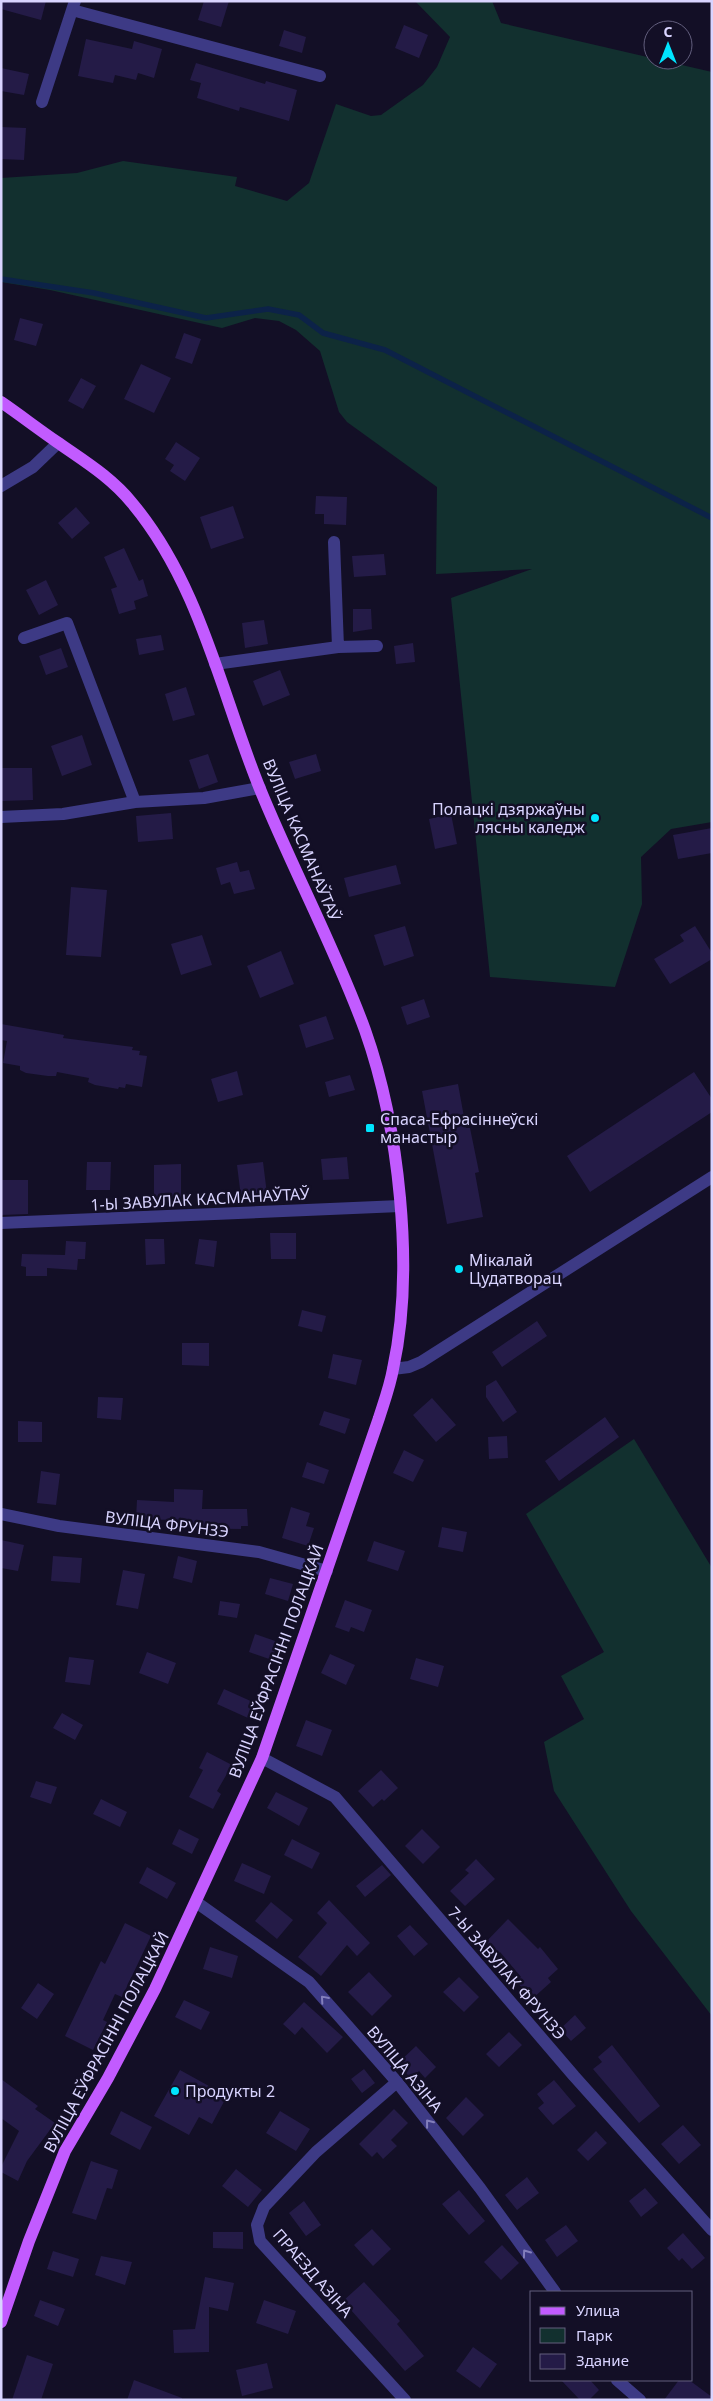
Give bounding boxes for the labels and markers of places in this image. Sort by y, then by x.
place label: Полацкі дзяржаўны лясны каледж [432,798,586,838]
marker: Полацкі дзяржаўны лясны каледж [589,812,601,824]
place label: Спаса-Ефрасіннеўскі манастыр [380,1108,538,1148]
marker: Спаса-Ефрасіннеўскі манастыр [364,1122,376,1134]
place label: Мікалай Цудатворац [469,1249,562,1289]
marker: Мікалай Цудатворац [453,1263,465,1275]
place label: Продукты 2 [185,2080,275,2102]
marker: Продукты 2 [169,2085,181,2097]

